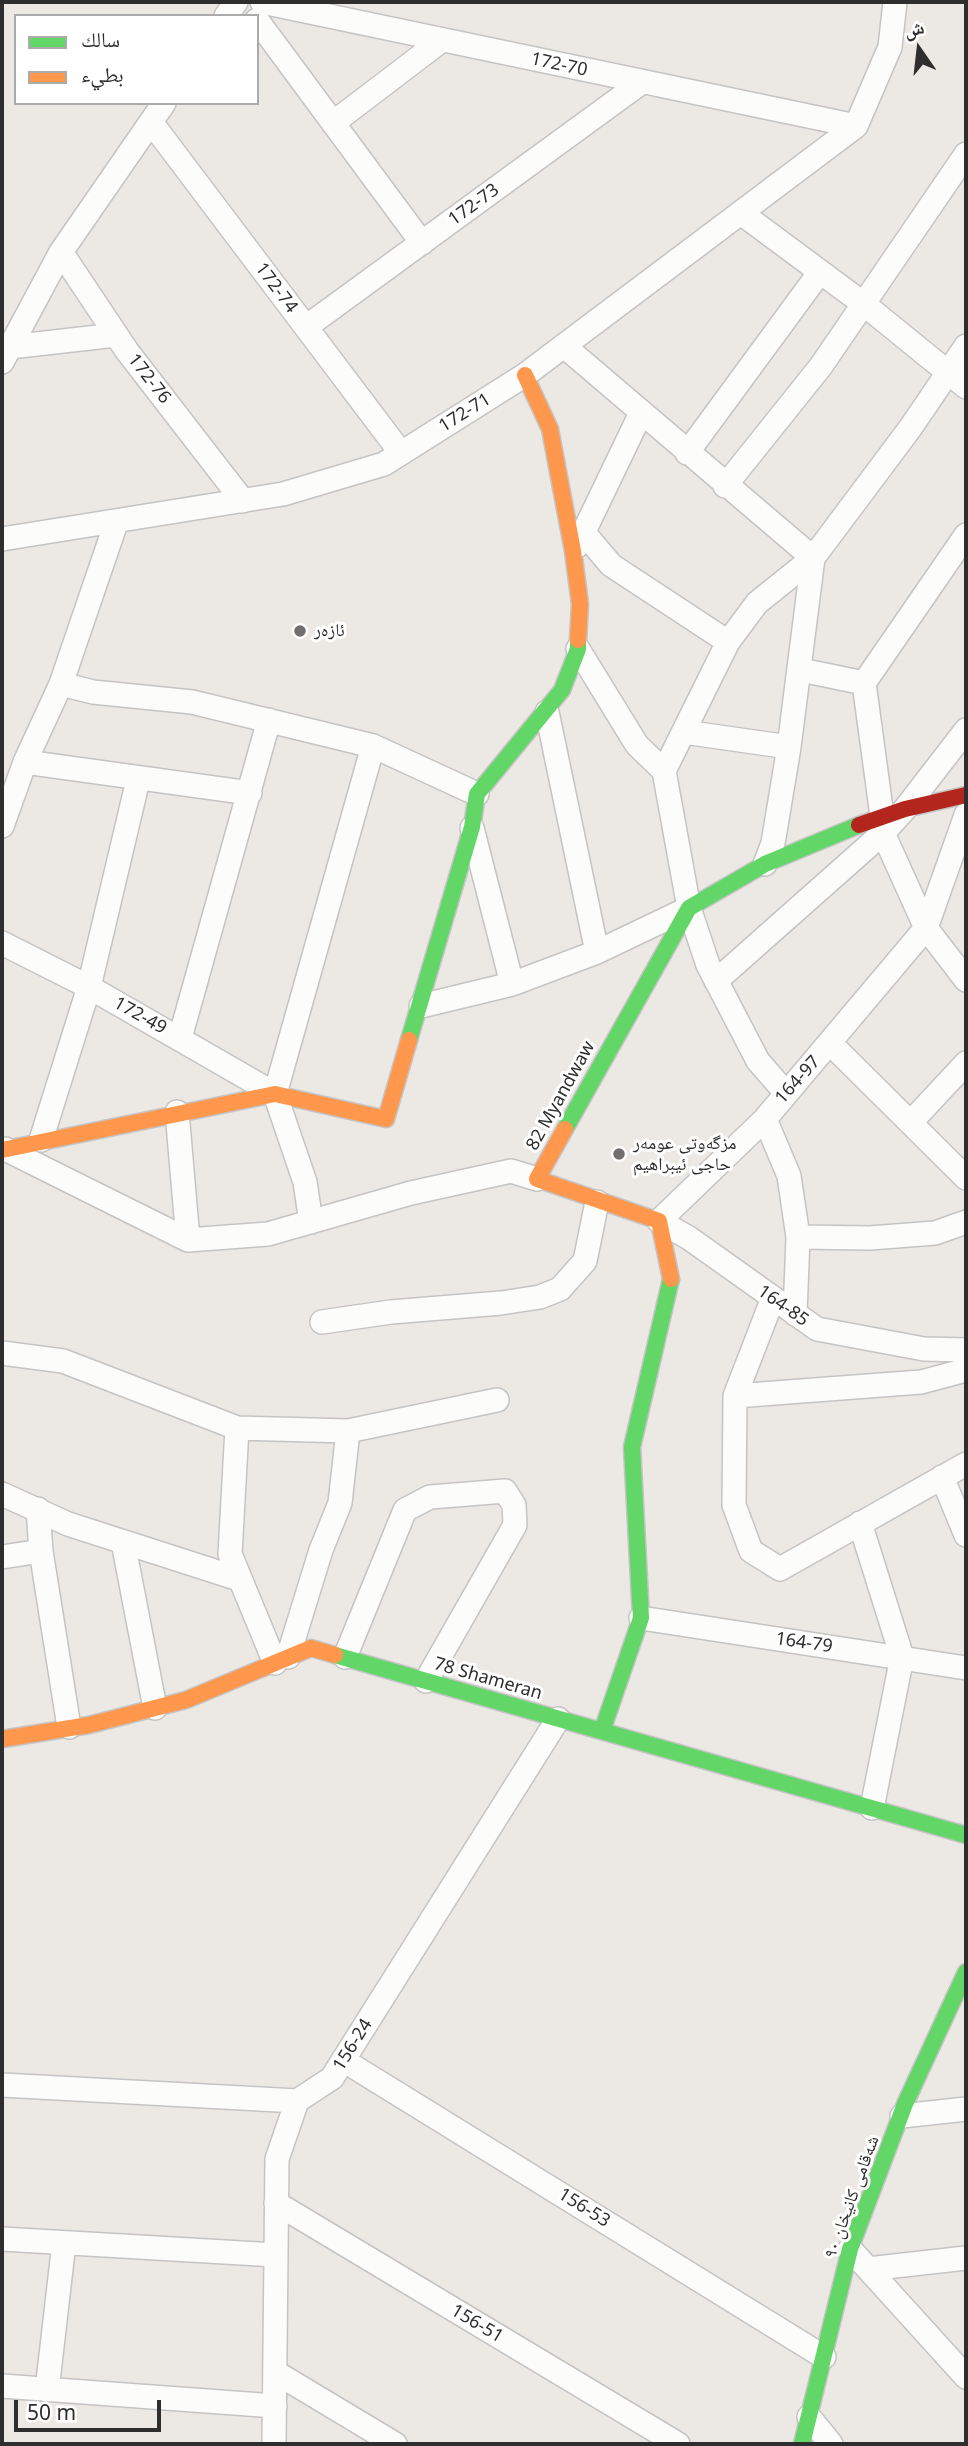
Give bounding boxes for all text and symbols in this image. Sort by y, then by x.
legend [14,14,259,105]
north arrow [884,14,954,84]
text: ش [901,14,927,44]
text: سالك [81,25,120,53]
street label: 172-70 [529,48,589,82]
text: بطيء [81,60,124,88]
street label: 172-73 [444,179,504,231]
street label: 172-74 [250,259,302,317]
street label: 172-76 [123,350,175,408]
street label: 172-71 [435,389,495,437]
place label: ئازەر [314,620,345,642]
marker: ئازەر [292,623,308,639]
street label: 172-49 [110,993,170,1039]
street label: 82 Myandwaw [522,1038,600,1154]
street label: 164-97 [771,1051,825,1109]
place label: مزگەوتی عومەر حاجی ئیبراهیم [633,1133,737,1176]
marker: مزگەوتی عومەر حاجی ئیبراهیم [611,1146,627,1162]
street label: 164-85 [753,1281,813,1331]
street label: 164-79 [774,1628,834,1658]
street label: 78 Shameran [431,1653,545,1705]
street label: 156-24 [329,2015,377,2075]
street label: شەقامی کانیخان ٩٠ [820,2133,884,2261]
street label: 156-53 [554,2184,614,2232]
street label: 156-51 [447,2300,507,2348]
scale bar [18,2386,164,2430]
text: 50 m [27,2398,76,2426]

